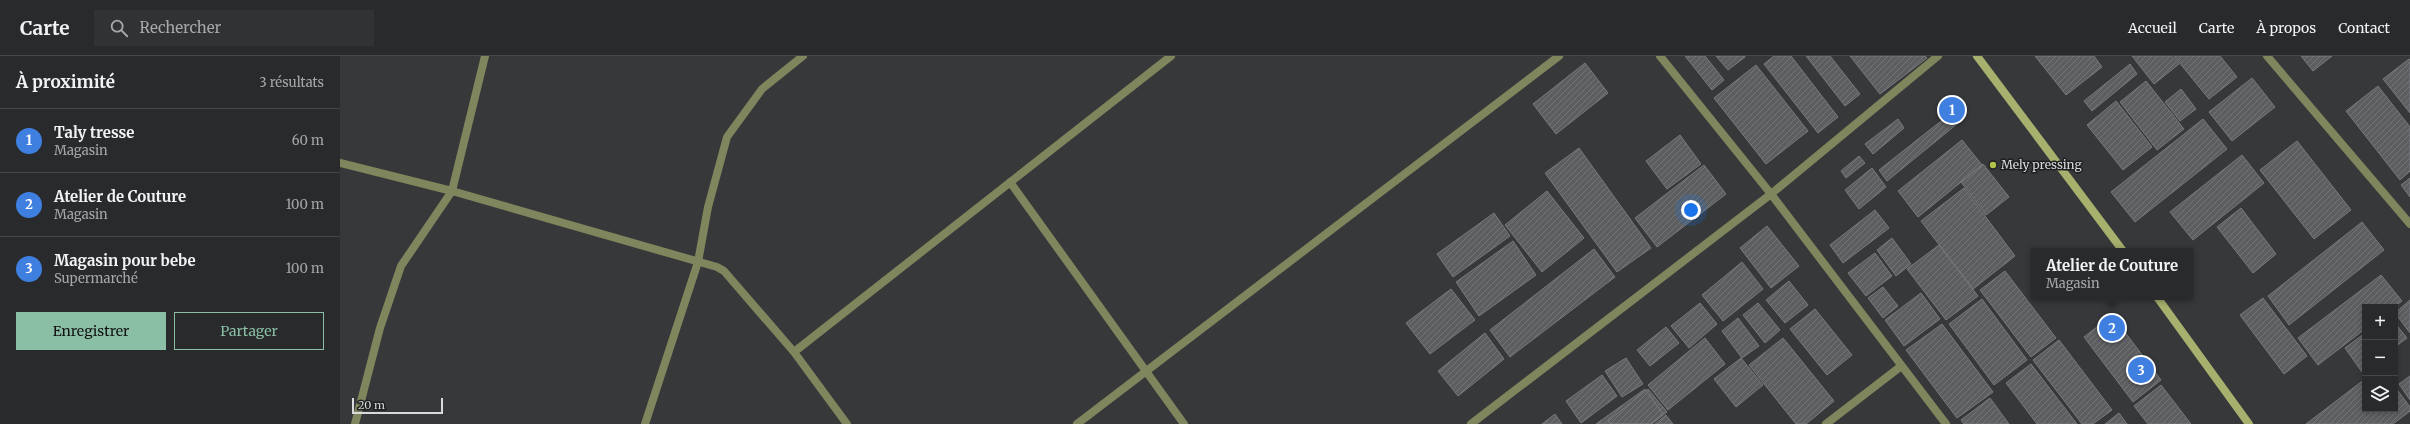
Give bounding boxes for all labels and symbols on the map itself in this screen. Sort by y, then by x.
pin: 1 [1939,95,1965,125]
place label: Mely pressing [2001,157,2082,172]
marker: Mely pressing [1988,160,1998,170]
your location [1681,200,1701,220]
pin: 2 [2099,313,2125,343]
pin: 3 [2128,355,2154,385]
scale bar [352,396,443,415]

